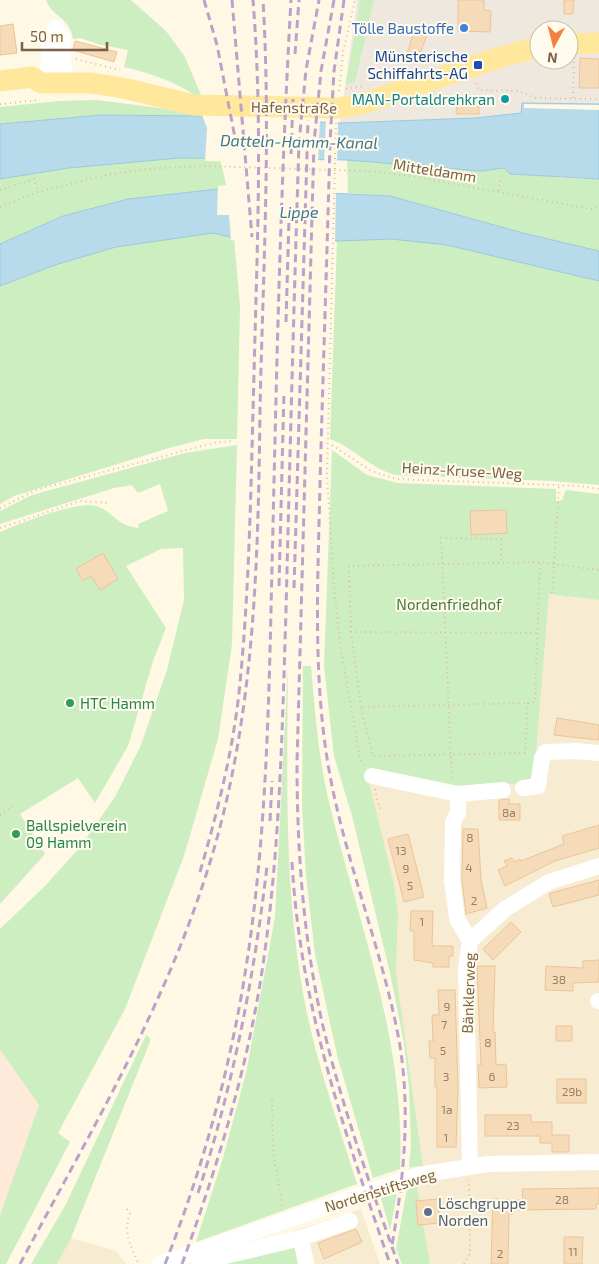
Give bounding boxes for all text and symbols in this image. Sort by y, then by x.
place label: Tölle Baustoffe [352,19,454,37]
scale bar [22,20,108,52]
north arrow [529,20,579,70]
marker: Tölle Baustoffe [458,22,470,34]
text: 50 m [30,27,64,45]
place label: Münsterische Schiffahrts-AG [367,47,468,82]
text: N [546,49,558,67]
marker: Münsterische Schiffahrts-AG [472,59,484,71]
place label: MAN-Portaldrehkran [352,90,495,108]
marker: MAN-Portaldrehkran [499,93,511,105]
street label: Hafenstraße [251,97,337,117]
water label: Datteln-Hamm-Kanal [220,130,378,152]
street label: Mitteldamm [392,155,478,185]
water label: Lippe [279,202,319,221]
street label: Heinz-Kruse-Weg [401,458,523,482]
park label: Nordenfriedhof [396,595,502,613]
place label: HTC Hamm [80,694,155,712]
marker: HTC Hamm [64,697,76,709]
house number: 8a [502,805,516,819]
place label: Ballspielverein 09 Hamm [26,816,127,851]
marker: Ballspielverein 09 Hamm [10,828,22,840]
house number: 8 [466,830,474,844]
house number: 13 [395,843,407,857]
house number: 4 [465,860,473,874]
house number: 9 [403,861,410,875]
house number: 5 [407,878,413,892]
house number: 2 [471,893,478,907]
house number: 1 [420,914,424,928]
street label: Bänklerweg [458,952,478,1034]
house number: 38 [552,972,566,986]
house number: 9 [444,999,451,1013]
house number: 7 [441,1017,447,1031]
house number: 8 [484,1035,492,1049]
house number: 5 [440,1043,446,1057]
house number: 3 [443,1069,449,1083]
house number: 6 [489,1069,496,1083]
house number: 29b [562,1084,582,1098]
house number: 1a [441,1102,453,1116]
house number: 23 [506,1118,520,1132]
house number: 1 [444,1130,448,1144]
street label: Nordenstiftsweg [322,1164,438,1215]
house number: 28 [555,1192,569,1206]
place label: Löschgruppe Norden [438,1194,526,1229]
marker: Löschgruppe Norden [422,1206,434,1218]
house number: 11 [568,1244,578,1258]
house number: 2 [497,1246,504,1260]

